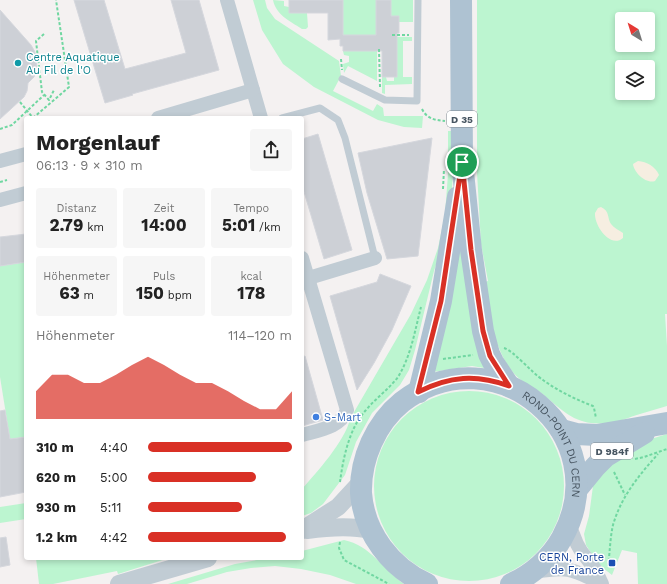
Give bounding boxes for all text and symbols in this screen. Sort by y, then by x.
north arrow [615,12,655,52]
map controls [615,12,655,100]
place label: Centre Aquatique Au Fil de l'O [26,51,120,77]
marker: Centre Aquatique Au Fil de l'O [13,58,23,68]
button: layers [615,60,655,100]
road number: D 35 [447,111,477,127]
button: share [250,129,292,171]
text: Morgenlauf [36,130,160,155]
pin [445,145,479,179]
icon: arrive [451,151,473,173]
text: 06:13 · 9 × 310 m [36,158,143,173]
text: Distanz [57,202,97,215]
text: Zeit [154,202,174,215]
text: Tempo [233,202,269,215]
text: 2.79 [49,215,83,235]
text: 14:00 [141,215,187,235]
text: 5:01 [222,215,255,235]
text: km [83,221,104,234]
text: /km [255,221,281,234]
text: Höhenmeter [43,270,110,283]
text: Puls [153,270,175,283]
text: kcal [240,270,262,283]
text: 63 [59,283,80,303]
text: 150 [136,283,164,303]
text: 178 [237,283,265,303]
text: m [80,289,94,302]
text: bpm [164,289,192,302]
text: Höhenmeter [36,328,115,343]
text: 114–120 m [228,328,292,343]
street label: ROND-POINT DU CERN [520,389,582,498]
place label: S-Mart [324,411,361,424]
marker: S-Mart [311,412,321,422]
text: 310 m [36,440,74,455]
text: 4:40 [100,440,128,455]
road number: D 984f [591,443,633,459]
text: 620 m [36,470,76,485]
text: 5:00 [100,470,128,485]
text: 930 m [36,500,76,515]
text: 5:11 [100,500,122,515]
text: 1.2 km [36,530,77,545]
text: 4:42 [100,530,127,545]
place label: CERN, Porte de France [539,551,604,577]
marker: CERN, Porte de France [607,558,617,568]

